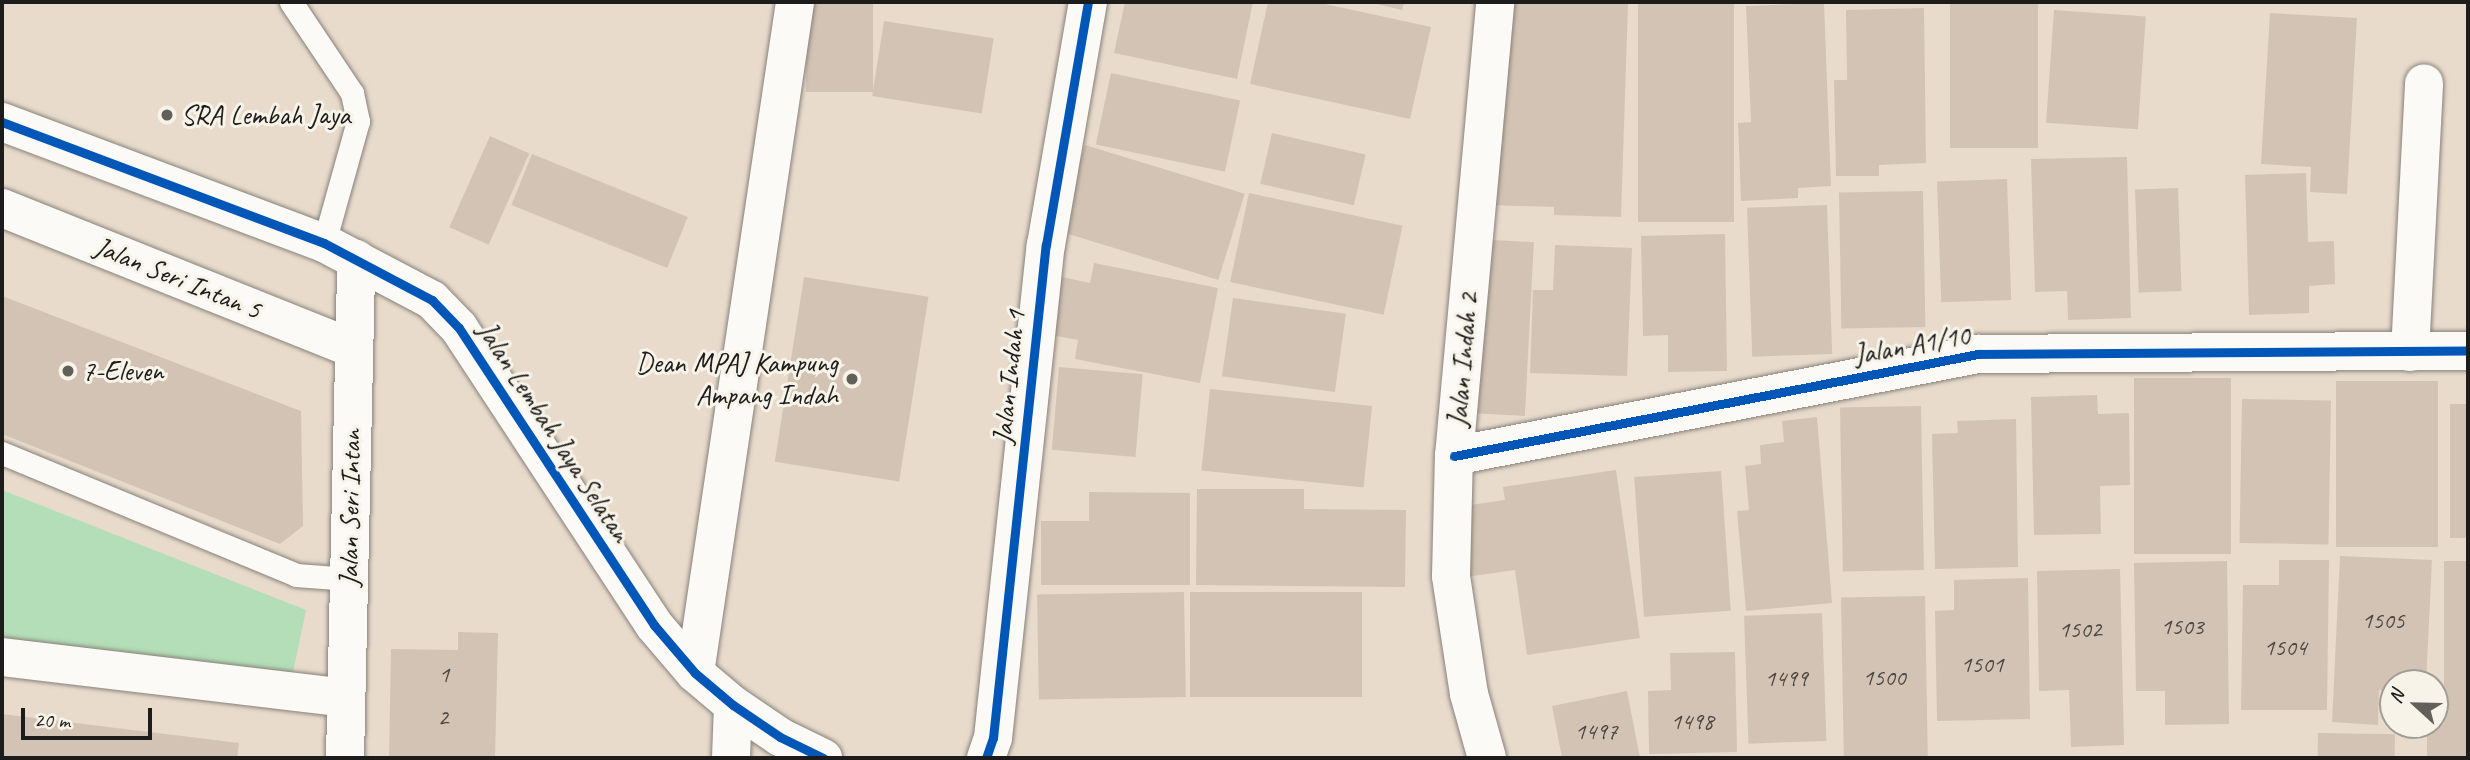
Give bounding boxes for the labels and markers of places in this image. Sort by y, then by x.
place label: SRA Lembah Jaya [181,98,350,132]
marker: SRA Lembah Jaya [159,107,175,123]
place label: Dean MPAJ Kampung Ampang Indah [635,346,838,412]
place label: 7-Eleven [82,354,163,388]
marker: 7-Eleven [60,363,76,379]
marker: Dean MPAJ Kampung Ampang Indah [844,371,860,387]

